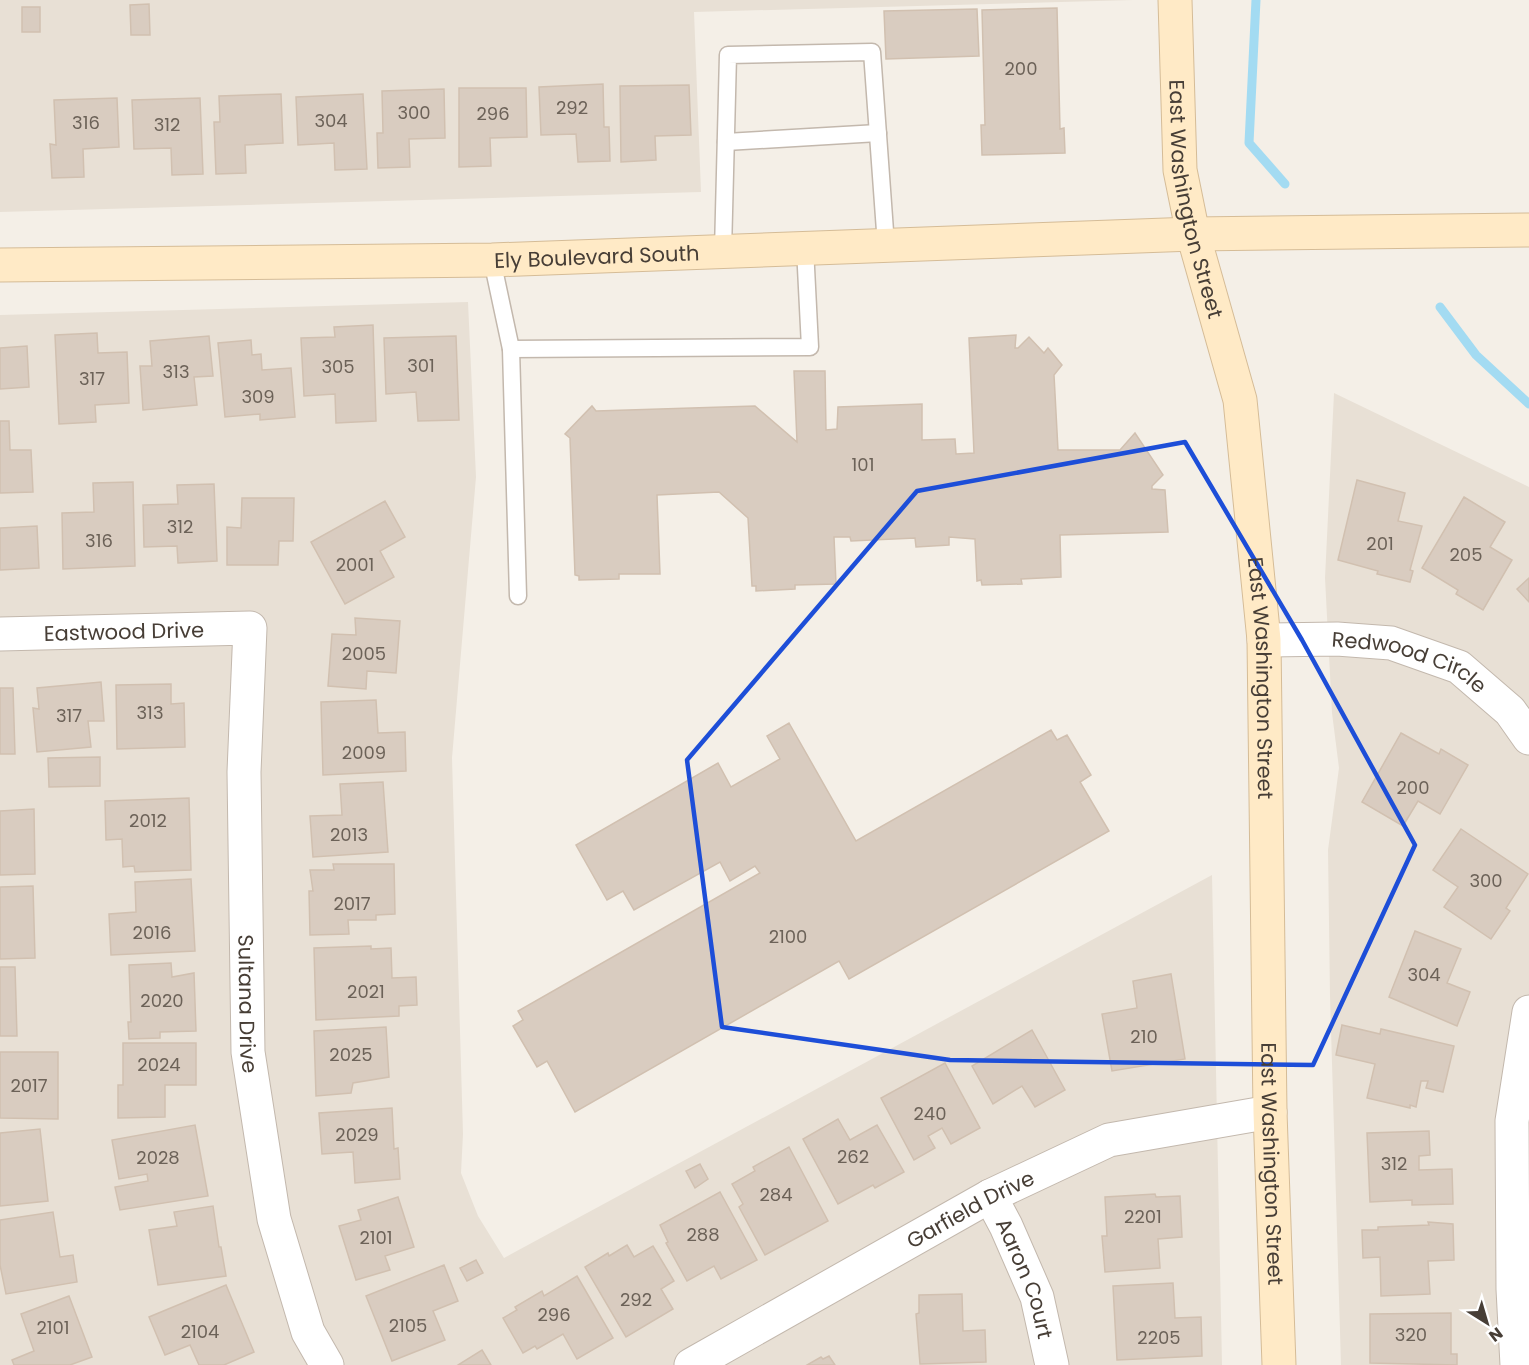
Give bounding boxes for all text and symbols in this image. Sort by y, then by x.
house number: 200 [1005,56,1037,81]
street label: East Washington Street [1163,79,1231,322]
house number: 292 [556,95,588,120]
house number: 300 [397,100,431,125]
house number: 296 [476,101,510,126]
house number: 304 [314,108,348,133]
house number: 316 [72,110,100,135]
house number: 312 [154,112,180,137]
street label: Ely Boulevard South [494,238,700,274]
house number: 301 [407,353,435,378]
house number: 305 [321,354,355,379]
house number: 313 [163,359,189,384]
house number: 317 [79,366,105,391]
house number: 309 [241,384,275,409]
house number: 101 [852,452,874,477]
house number: 312 [167,514,193,539]
house number: 316 [85,528,113,553]
house number: 201 [1366,531,1394,556]
house number: 205 [1450,542,1482,567]
house number: 2001 [336,552,374,577]
street label: East Washington Street [1241,555,1281,800]
street label: Eastwood Drive [44,615,204,647]
street label: Redwood Circle [1331,624,1493,699]
house number: 2005 [342,641,386,666]
house number: 313 [137,700,163,725]
house number: 317 [56,703,82,728]
house number: 2009 [342,740,386,765]
house number: 200 [1397,775,1429,800]
house number: 2012 [129,808,167,833]
house number: 2013 [330,822,368,847]
house number: 300 [1469,868,1503,893]
house number: 2017 [333,891,371,916]
house number: 2016 [133,920,171,945]
house number: 2100 [769,924,807,949]
street label: Sultana Drive [232,934,266,1075]
house number: 304 [1407,962,1441,987]
house number: 2021 [347,979,385,1004]
house number: 2020 [140,988,184,1013]
house number: 210 [1130,1024,1158,1049]
house number: 2025 [329,1042,373,1067]
street label: East Washington Street [1255,1042,1291,1286]
house number: 2024 [137,1052,181,1077]
house number: 2017 [10,1073,48,1098]
house number: 240 [914,1101,946,1126]
house number: 2029 [335,1122,379,1147]
house number: 262 [837,1144,869,1169]
house number: 2028 [136,1145,180,1170]
house number: 312 [1381,1151,1407,1176]
street label: Garfield Drive [901,1163,1039,1255]
house number: 284 [759,1182,793,1207]
house number: 2201 [1124,1204,1162,1229]
street label: Aaron Court [990,1212,1060,1341]
house number: 288 [686,1222,720,1247]
house number: 2101 [359,1225,393,1250]
house number: 292 [620,1287,652,1312]
north arrow [1457,1293,1517,1353]
house number: 296 [537,1302,571,1327]
house number: 2105 [389,1313,427,1338]
house number: 2101 [36,1315,70,1340]
house number: 2104 [181,1319,219,1344]
house number: 320 [1395,1322,1427,1347]
text: N [1484,1322,1507,1347]
house number: 2205 [1137,1325,1181,1350]

